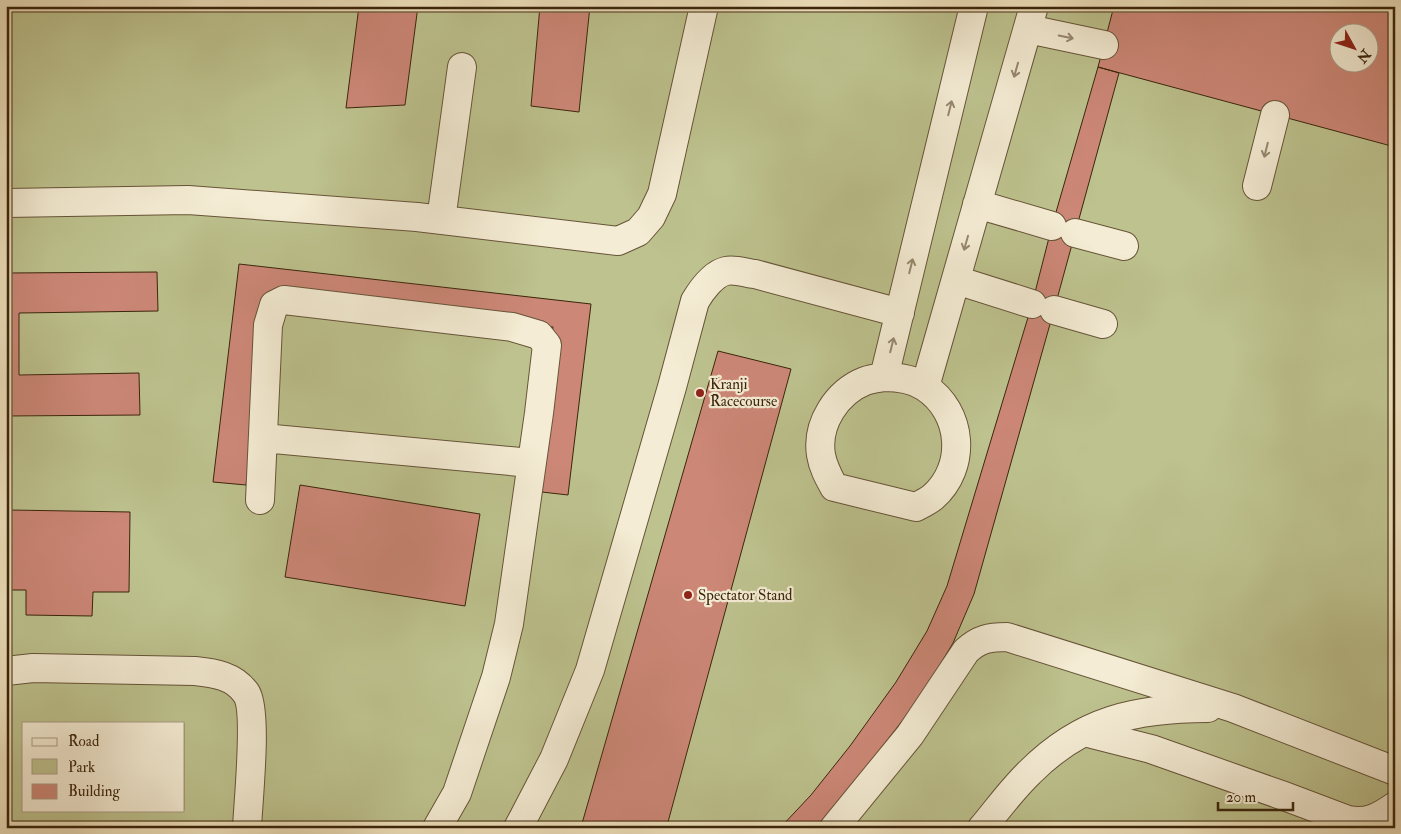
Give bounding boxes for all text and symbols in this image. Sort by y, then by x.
north arrow [1328,22,1378,72]
one-way arrow [1058,33,1074,42]
text: N [1353,45,1375,67]
one-way arrow [1011,62,1021,78]
one-way arrow [946,101,955,117]
one-way arrow [1261,142,1270,158]
one-way arrow [961,235,971,251]
one-way arrow [907,259,916,275]
one-way arrow [888,338,897,354]
place label: Kranji Racecourse [710,375,777,411]
marker: Kranji Racecourse [694,387,706,399]
place label: Spectator Stand [698,586,793,606]
marker: Spectator Stand [682,589,694,601]
legend [22,722,185,812]
text: Road [68,732,100,751]
text: Park [68,758,95,777]
scale bar [1218,779,1294,811]
text: Building [68,782,120,801]
text: 20 m [1226,788,1256,807]

